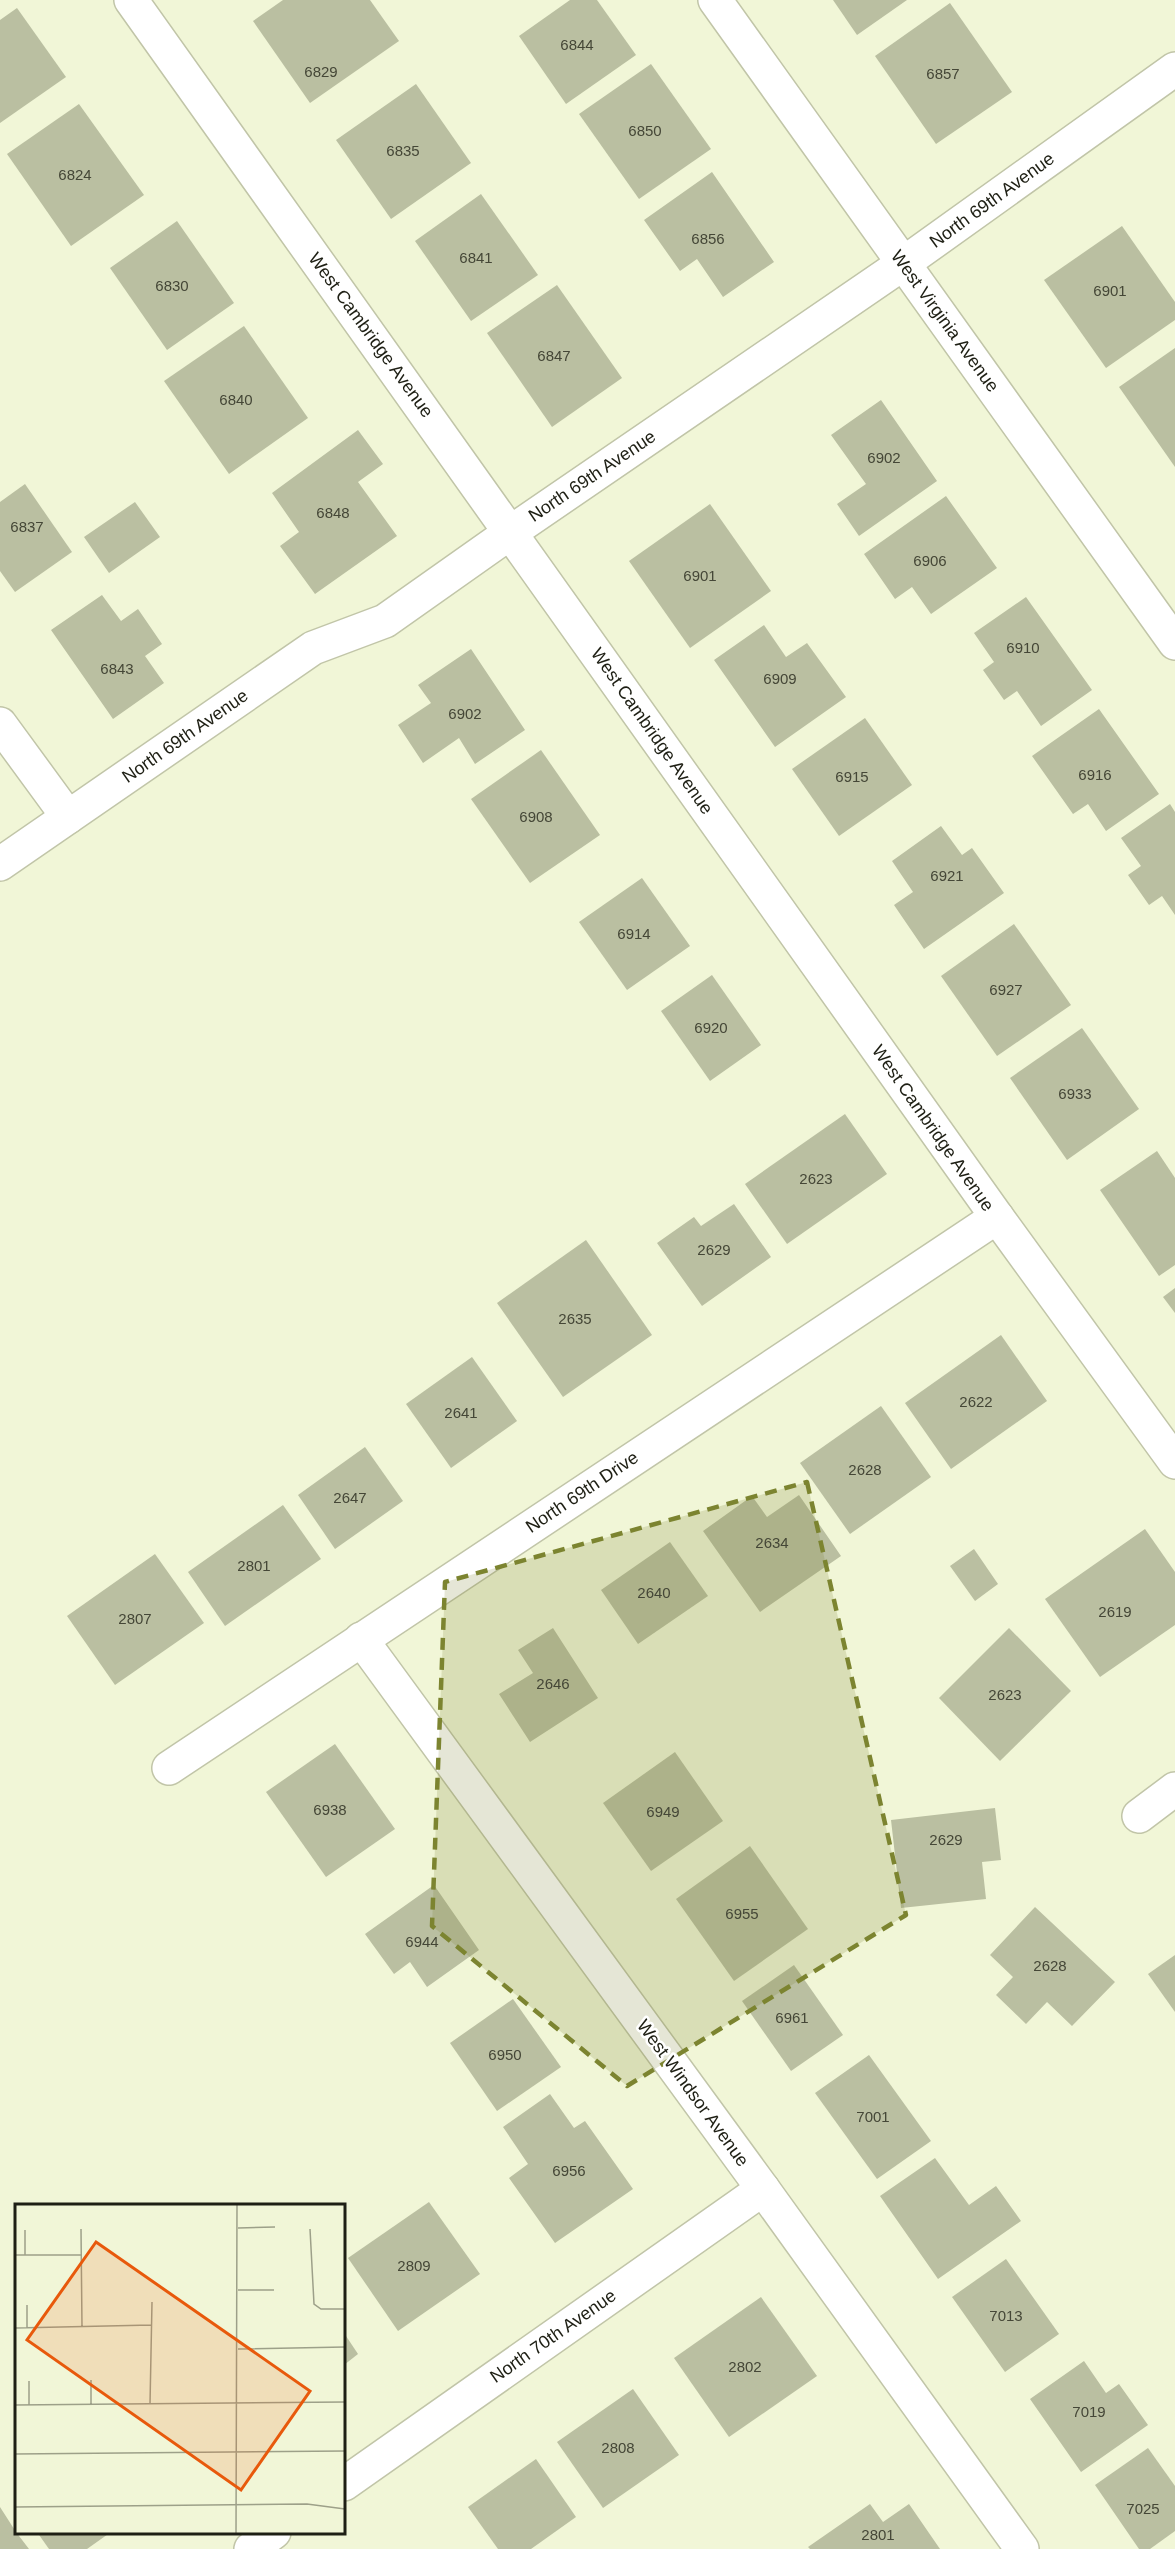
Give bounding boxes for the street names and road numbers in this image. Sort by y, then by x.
street label: North 69th Avenue [926,148,1058,252]
street label: West Virginia Avenue [887,246,1003,396]
street label: West Cambridge Avenue [305,249,437,421]
street label: North 69th Avenue [525,426,659,526]
street label: West Cambridge Avenue [587,644,717,818]
street label: North 69th Avenue [118,685,252,787]
street label: West Cambridge Avenue [868,1041,998,1215]
street label: North 69th Drive [522,1447,642,1537]
street label: West Windsor Avenue [633,2016,753,2170]
street label: North 70th Avenue [486,2285,620,2387]

